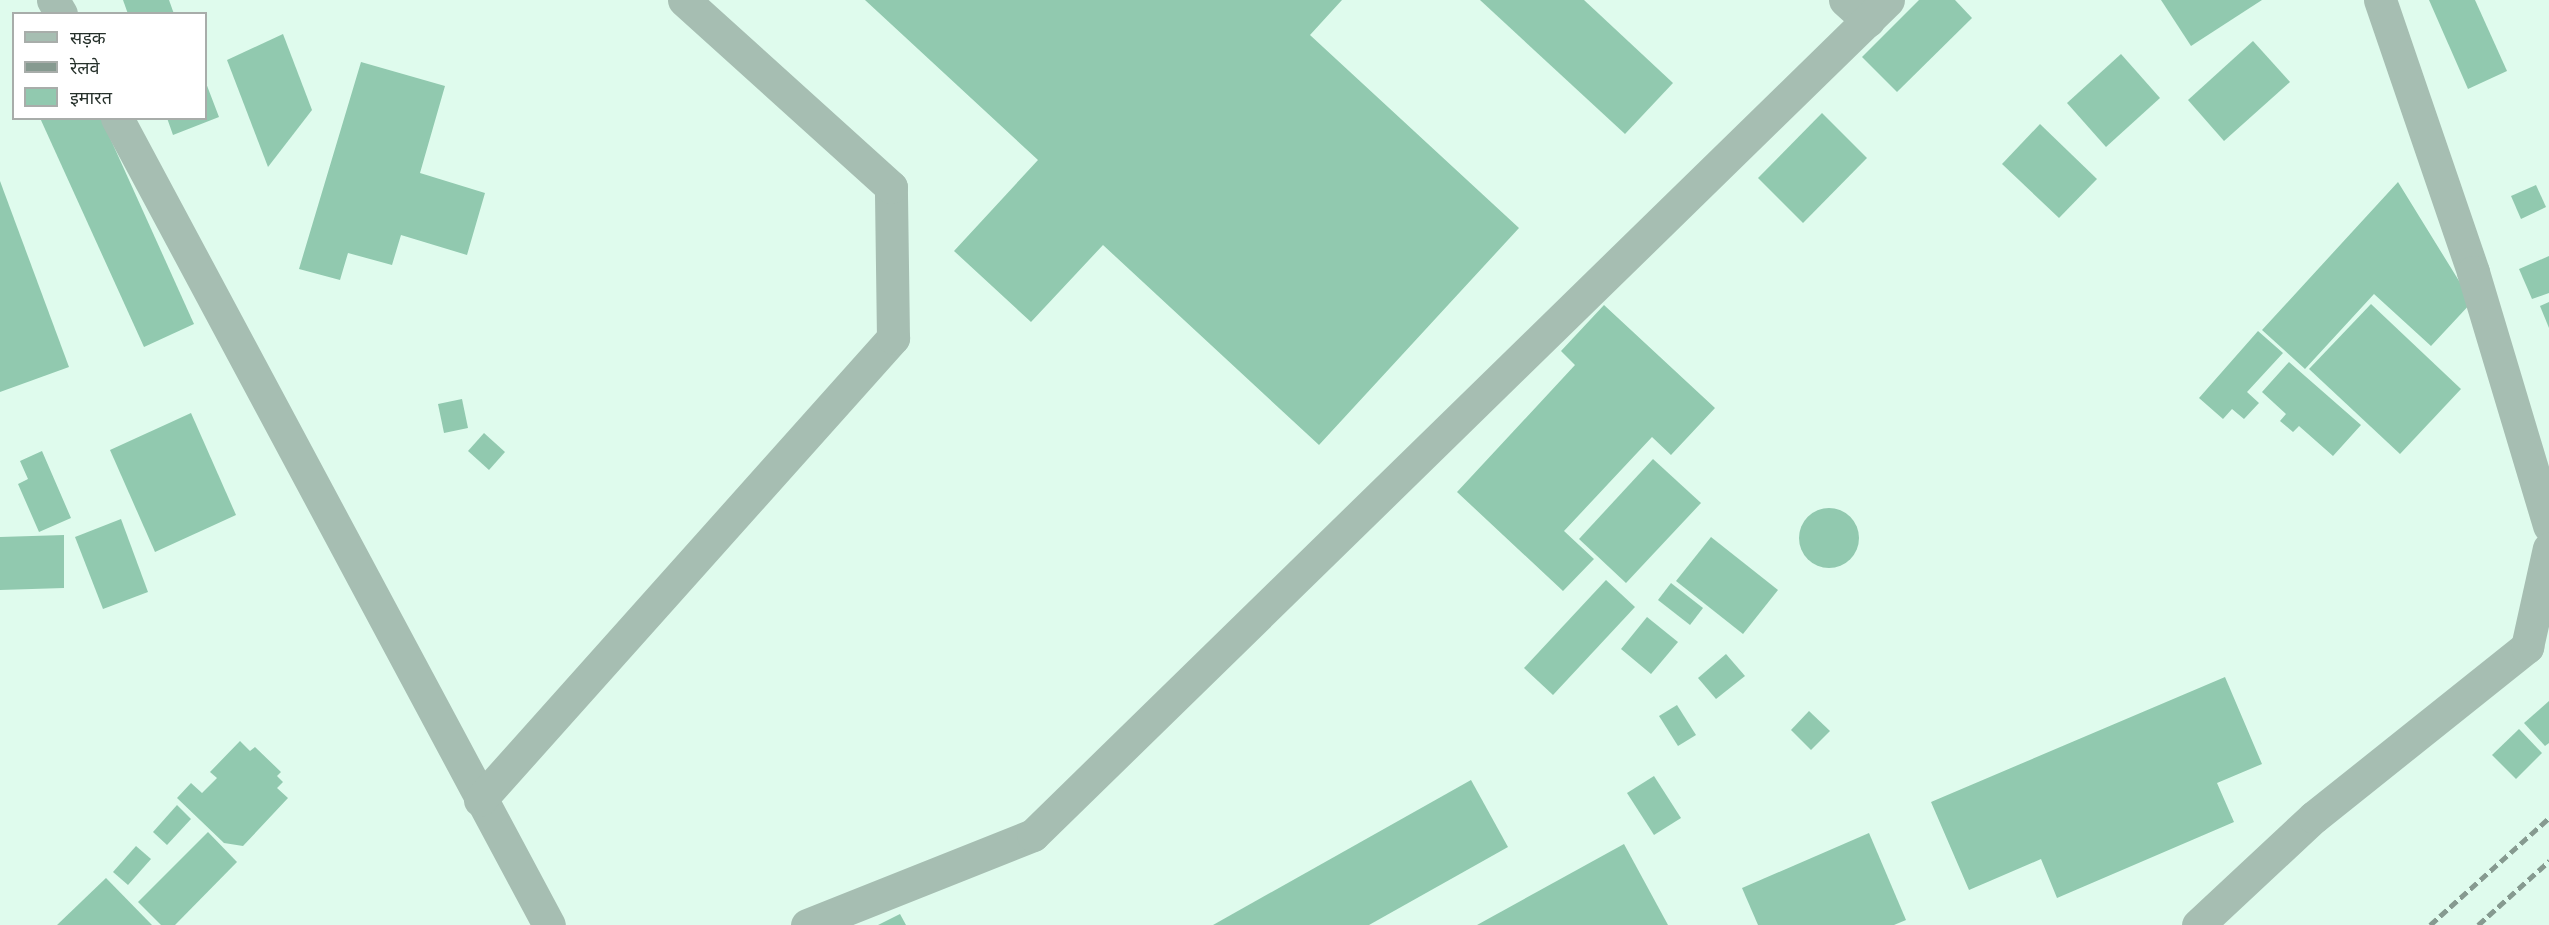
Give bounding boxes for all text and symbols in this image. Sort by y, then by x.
legend [12,12,207,120]
text: सड़क [70,24,106,51]
text: रेलवे [70,54,100,81]
text: इमारत [70,84,112,111]

